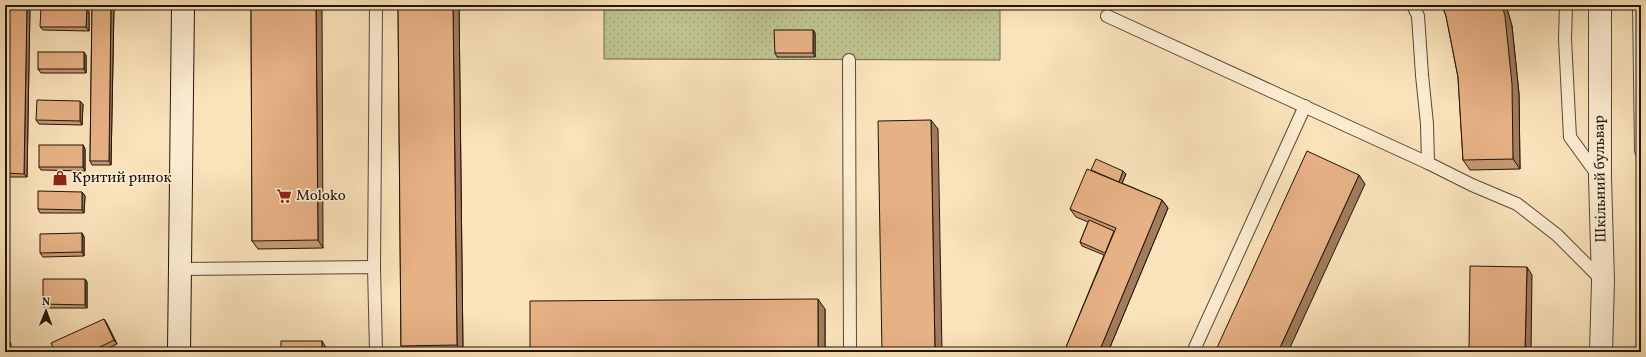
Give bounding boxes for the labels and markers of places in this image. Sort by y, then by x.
place label: Критий ринок [72,168,171,189]
shop icon: Критий ринок [51,169,69,187]
place label: Moloko [296,186,346,207]
supermarket icon: Moloko [275,187,293,205]

